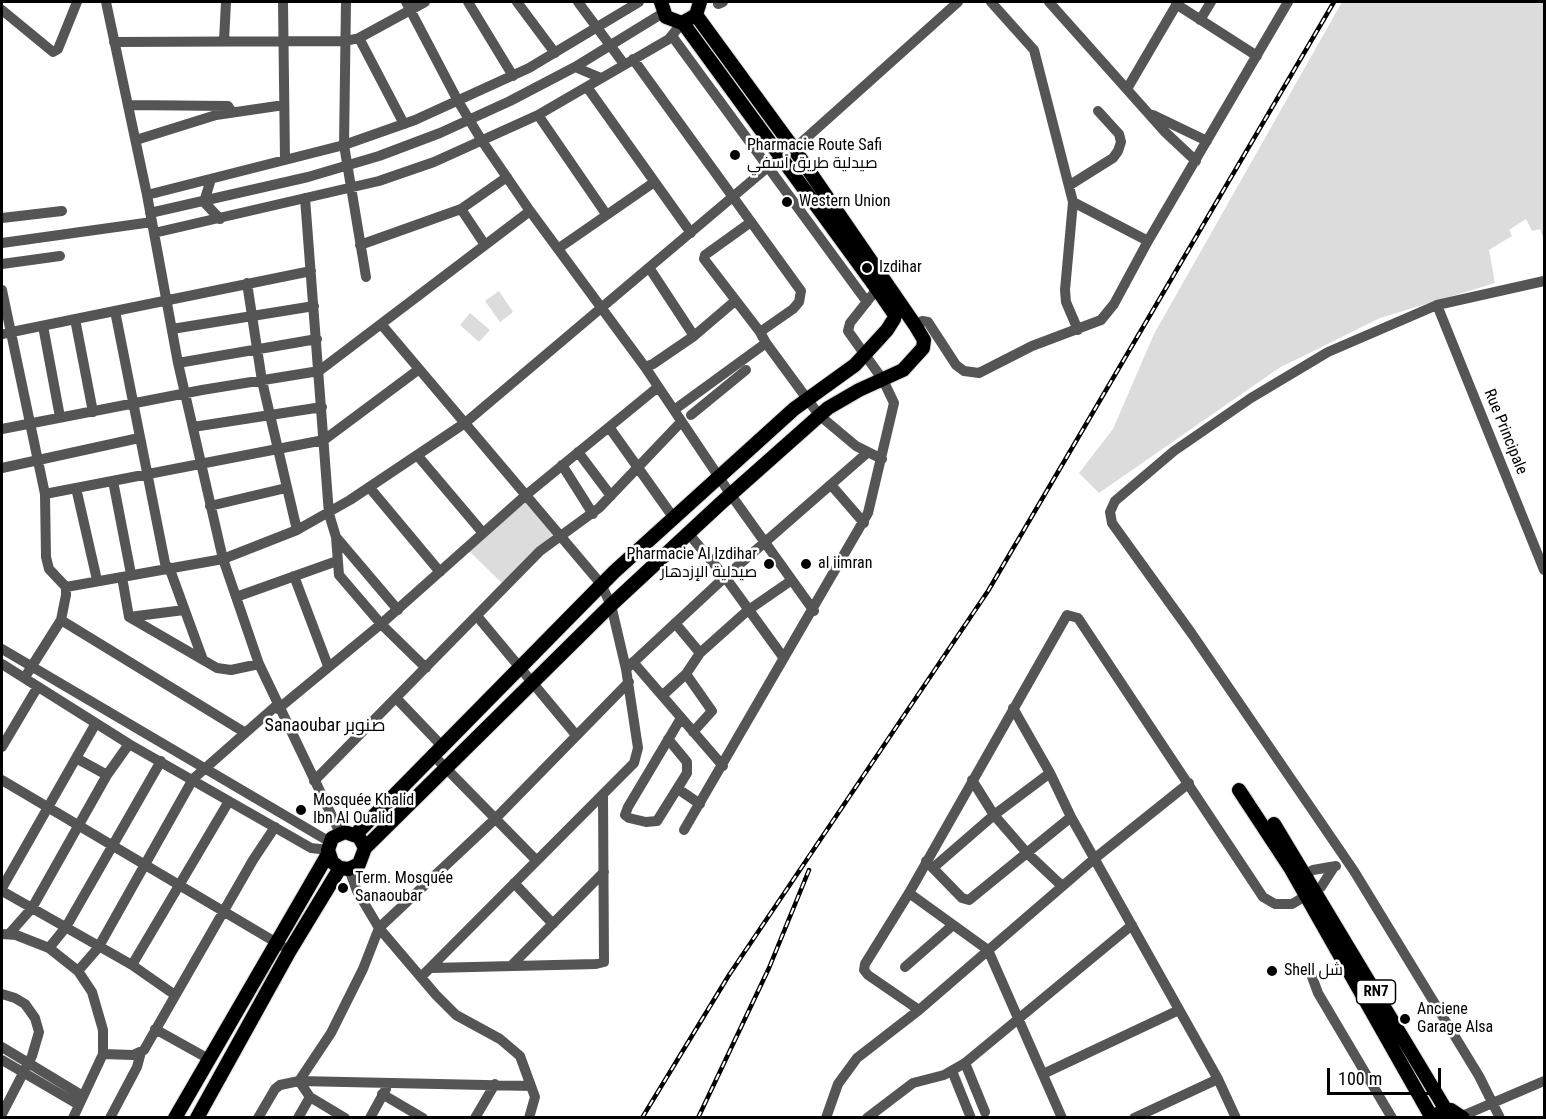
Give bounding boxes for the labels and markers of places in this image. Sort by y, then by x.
place label: Pharmacie Route Safi صيدلية طريق اًسفي [747,136,882,174]
marker: Pharmacie Route Safi صيدلية طريق اًسفي [728,148,742,162]
place label: Western Union [799,192,890,212]
marker: Western Union [780,195,794,209]
place label: Izdihar [879,258,922,278]
marker: Izdihar [860,261,874,275]
place label: Pharmacie Al Izdihar صيدلية الإزدهار [627,545,757,583]
place label: al iimran [818,554,872,574]
marker: Pharmacie Al Izdihar صيدلية الإزدهار [762,557,776,571]
marker: al iimran [799,557,813,571]
place label: Mosquée Khalid Ibn Al Oualid [313,791,414,829]
marker: Mosquée Khalid Ibn Al Oualid [294,803,308,817]
place label: Term. Mosquée Sanaoubar [355,869,453,907]
marker: Term. Mosquée Sanaoubar [336,881,350,895]
place label: Shell شل [1284,961,1343,981]
marker: Shell شل [1265,964,1279,978]
place label: Anciene Garage Alsa [1417,1000,1493,1038]
marker: Anciene Garage Alsa [1398,1012,1412,1026]

